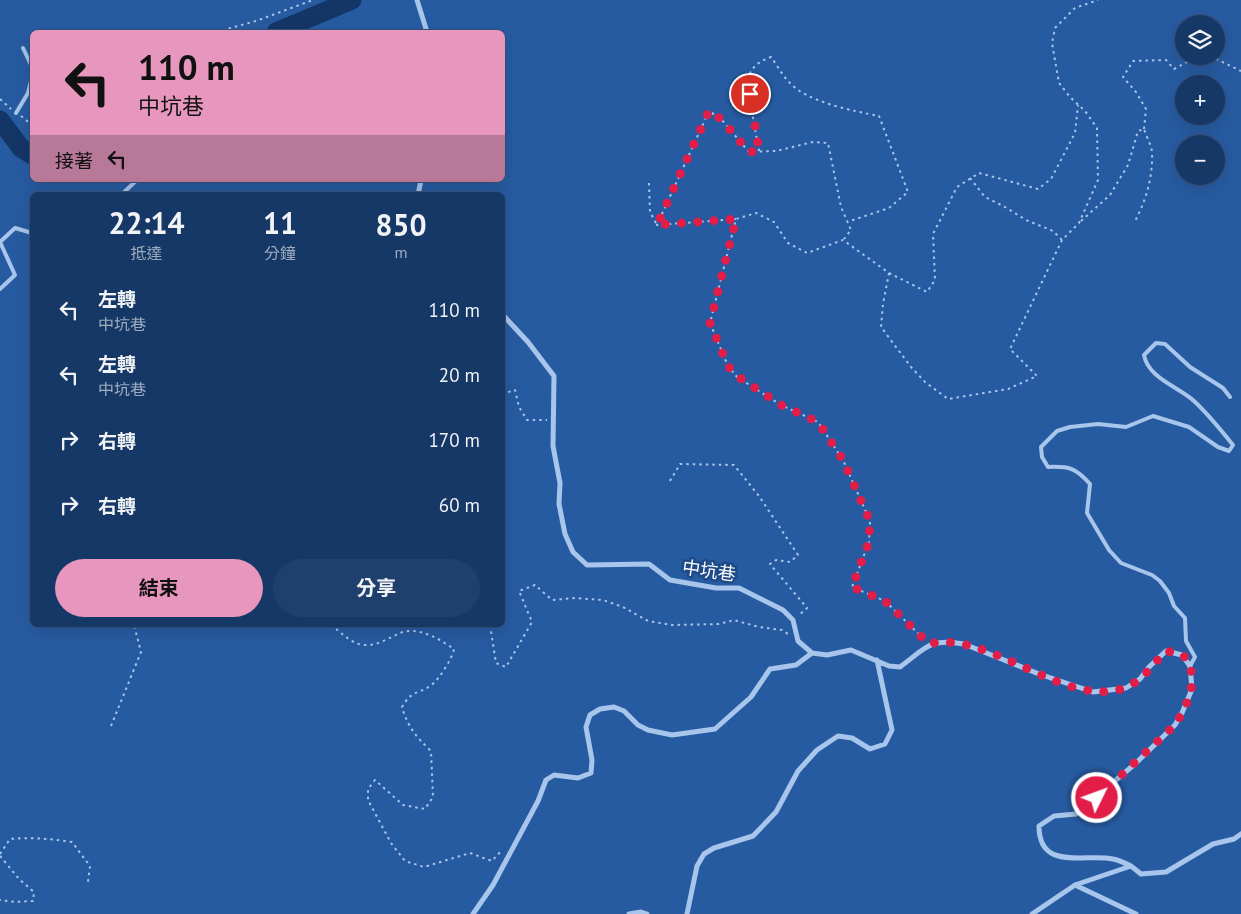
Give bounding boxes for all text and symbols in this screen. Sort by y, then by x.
map controls [1175,15,1225,185]
button: layers [1175,15,1225,65]
text: 110 m [138,44,235,90]
icon: left [55,50,120,115]
pin [729,73,771,115]
button: + [1175,75,1225,125]
icon: arrive [736,80,764,108]
text: 中坑巷 [138,92,204,120]
button: − [1175,135,1225,185]
icon: left [103,145,131,173]
text: 接著 [55,149,93,173]
text: 22:14 [108,203,185,242]
text: 11 [263,203,297,242]
text: 850 [376,205,427,244]
text: m [395,242,408,262]
text: 抵達 [131,243,163,263]
text: 分鐘 [264,243,296,263]
text: 左轉 [98,287,136,311]
icon: left [55,296,83,324]
text: 110 m [428,298,480,322]
text: 中坑巷 [98,314,146,334]
text: 左轉 [98,352,136,376]
icon: left [55,361,83,389]
text: 20 m [439,363,480,387]
text: 中坑巷 [98,379,146,399]
icon: right [55,426,83,454]
text: 170 m [428,428,480,452]
text: 右轉 [98,429,136,453]
icon: right [55,491,83,519]
text: 60 m [439,493,480,517]
text: 右轉 [98,494,136,518]
street label: 中坑巷 [681,555,737,586]
button: 結束 [55,559,263,617]
button: 分享 [273,559,480,617]
position arrow [1070,771,1122,823]

